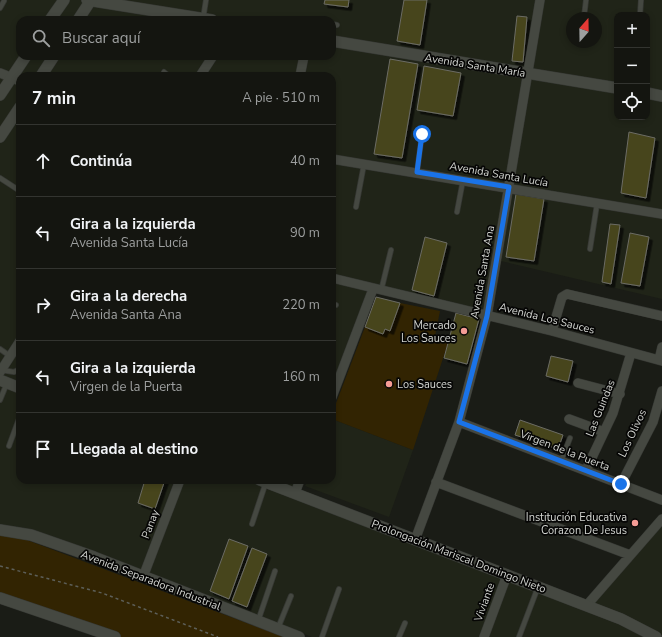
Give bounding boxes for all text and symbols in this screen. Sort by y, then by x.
north arrow [566,12,602,48]
map controls [614,12,650,120]
button: + [614,12,650,48]
search box [16,16,336,60]
icon: search [30,27,52,49]
text: Buscar aquí [62,28,140,48]
button: − [614,48,650,84]
street label: Avenida Santa María [423,50,527,81]
button: locate [614,84,650,120]
text: 7 min [32,87,76,110]
text: A pie · 510 m [242,89,320,107]
route start [413,125,431,143]
icon: ahead [32,150,54,172]
text: Continúa [70,151,132,171]
text: 40 m [290,152,320,170]
street label: Avenida Santa Lucía [448,158,550,191]
text: Gira a la izquierda [70,214,196,234]
icon: left [32,222,54,244]
text: 90 m [290,224,320,242]
street label: Avenida Santa Ana [467,224,498,320]
text: Avenida Santa Lucía [70,234,188,252]
text: Gira a la derecha [70,286,187,306]
icon: right [32,294,54,316]
text: 220 m [282,296,320,314]
street label: Avenida Los Sauces [497,299,596,338]
text: Avenida Santa Ana [70,306,182,324]
place label: Mercado Los Sauces [401,318,456,346]
marker: Mercado Los Sauces [459,326,469,336]
text: Gira a la izquierda [70,358,196,378]
icon: left [32,366,54,388]
text: 160 m [282,368,320,386]
place label: Los Sauces [397,377,452,392]
street label: Las Guindas [582,377,619,439]
text: Virgen de la Puerta [70,378,183,396]
marker: Los Sauces [384,379,394,389]
street label: Los Olivos [615,407,650,460]
street label: Virgen de la Puerta [517,426,612,475]
icon: arrive [32,438,54,460]
text: Llegada al destino [70,439,198,459]
route end [612,475,630,493]
street label: Panay [138,507,163,541]
place label: Institución Educativa Corazon De Jesus [526,510,627,538]
street label: Prolongación Mariscal Domingo Nieto [369,516,548,597]
marker: Institución Educativa Corazon De Jesus [630,518,640,528]
street label: Avenida Separadora Industrial [79,547,224,614]
street label: Viviante [470,581,498,625]

